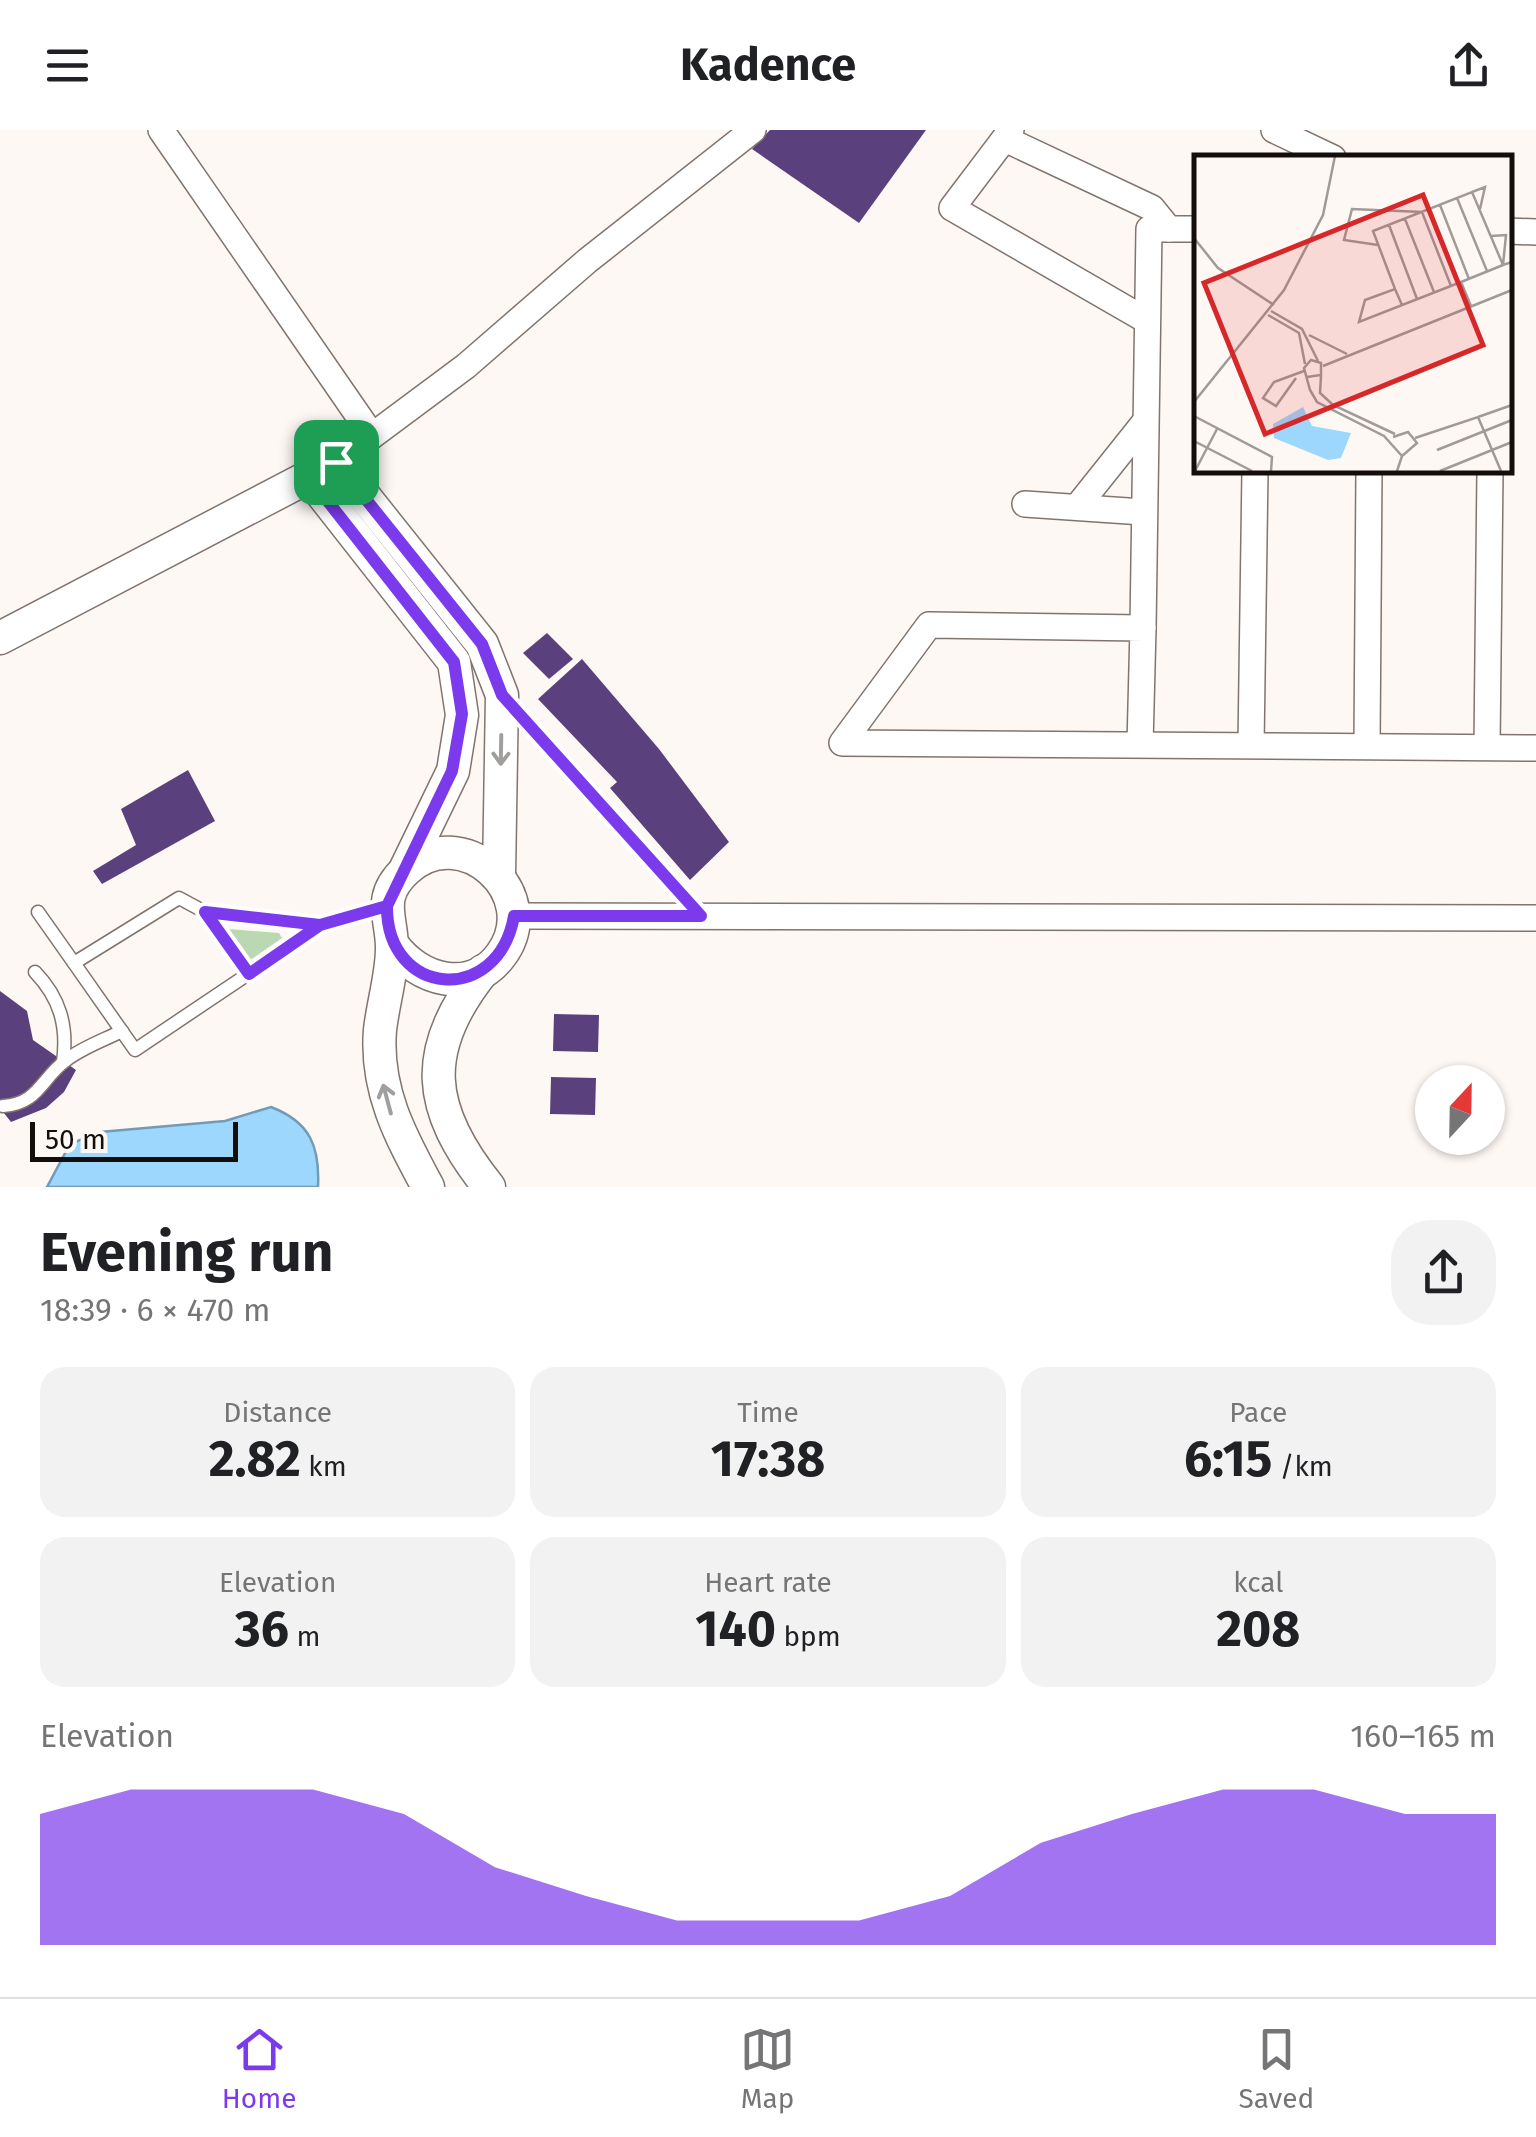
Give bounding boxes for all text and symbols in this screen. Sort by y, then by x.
icon: menu [40,38,95,93]
text: Kadence [680,38,856,92]
icon: share [1441,38,1496,93]
inset map [1194,155,1511,472]
pin [294,420,379,505]
icon: arrive [309,435,364,490]
one-way arrow [492,732,510,765]
north arrow [1415,1065,1505,1155]
map controls [1415,1065,1505,1155]
one-way arrow [377,1084,395,1115]
scale bar [30,1117,238,1162]
text: 50 m [45,1123,106,1156]
text: Evening run [40,1220,334,1286]
button: share [1391,1220,1496,1325]
text: 18:39 · 6 × 470 m [40,1291,270,1329]
text: Distance [223,1396,332,1429]
text: Time [737,1396,799,1429]
text: Pace [1229,1396,1287,1429]
text: 2.82 [209,1429,301,1489]
text: 17:38 [711,1429,825,1489]
text: 6:15 [1184,1429,1272,1489]
text: km [301,1450,347,1483]
text: /km [1272,1450,1333,1483]
text: Elevation [219,1566,336,1599]
text: Heart rate [704,1566,832,1599]
text: kcal [1233,1566,1284,1599]
text: 36 [235,1599,289,1659]
text: 140 [695,1599,776,1659]
text: 208 [1216,1599,1300,1659]
text: m [289,1620,320,1653]
text: bpm [776,1620,841,1653]
text: Elevation [40,1717,174,1755]
text: 160–165 m [1350,1717,1496,1755]
tab: Home [222,2022,296,2115]
tab: Map [740,2022,795,2115]
tab: Saved [1238,2022,1314,2115]

